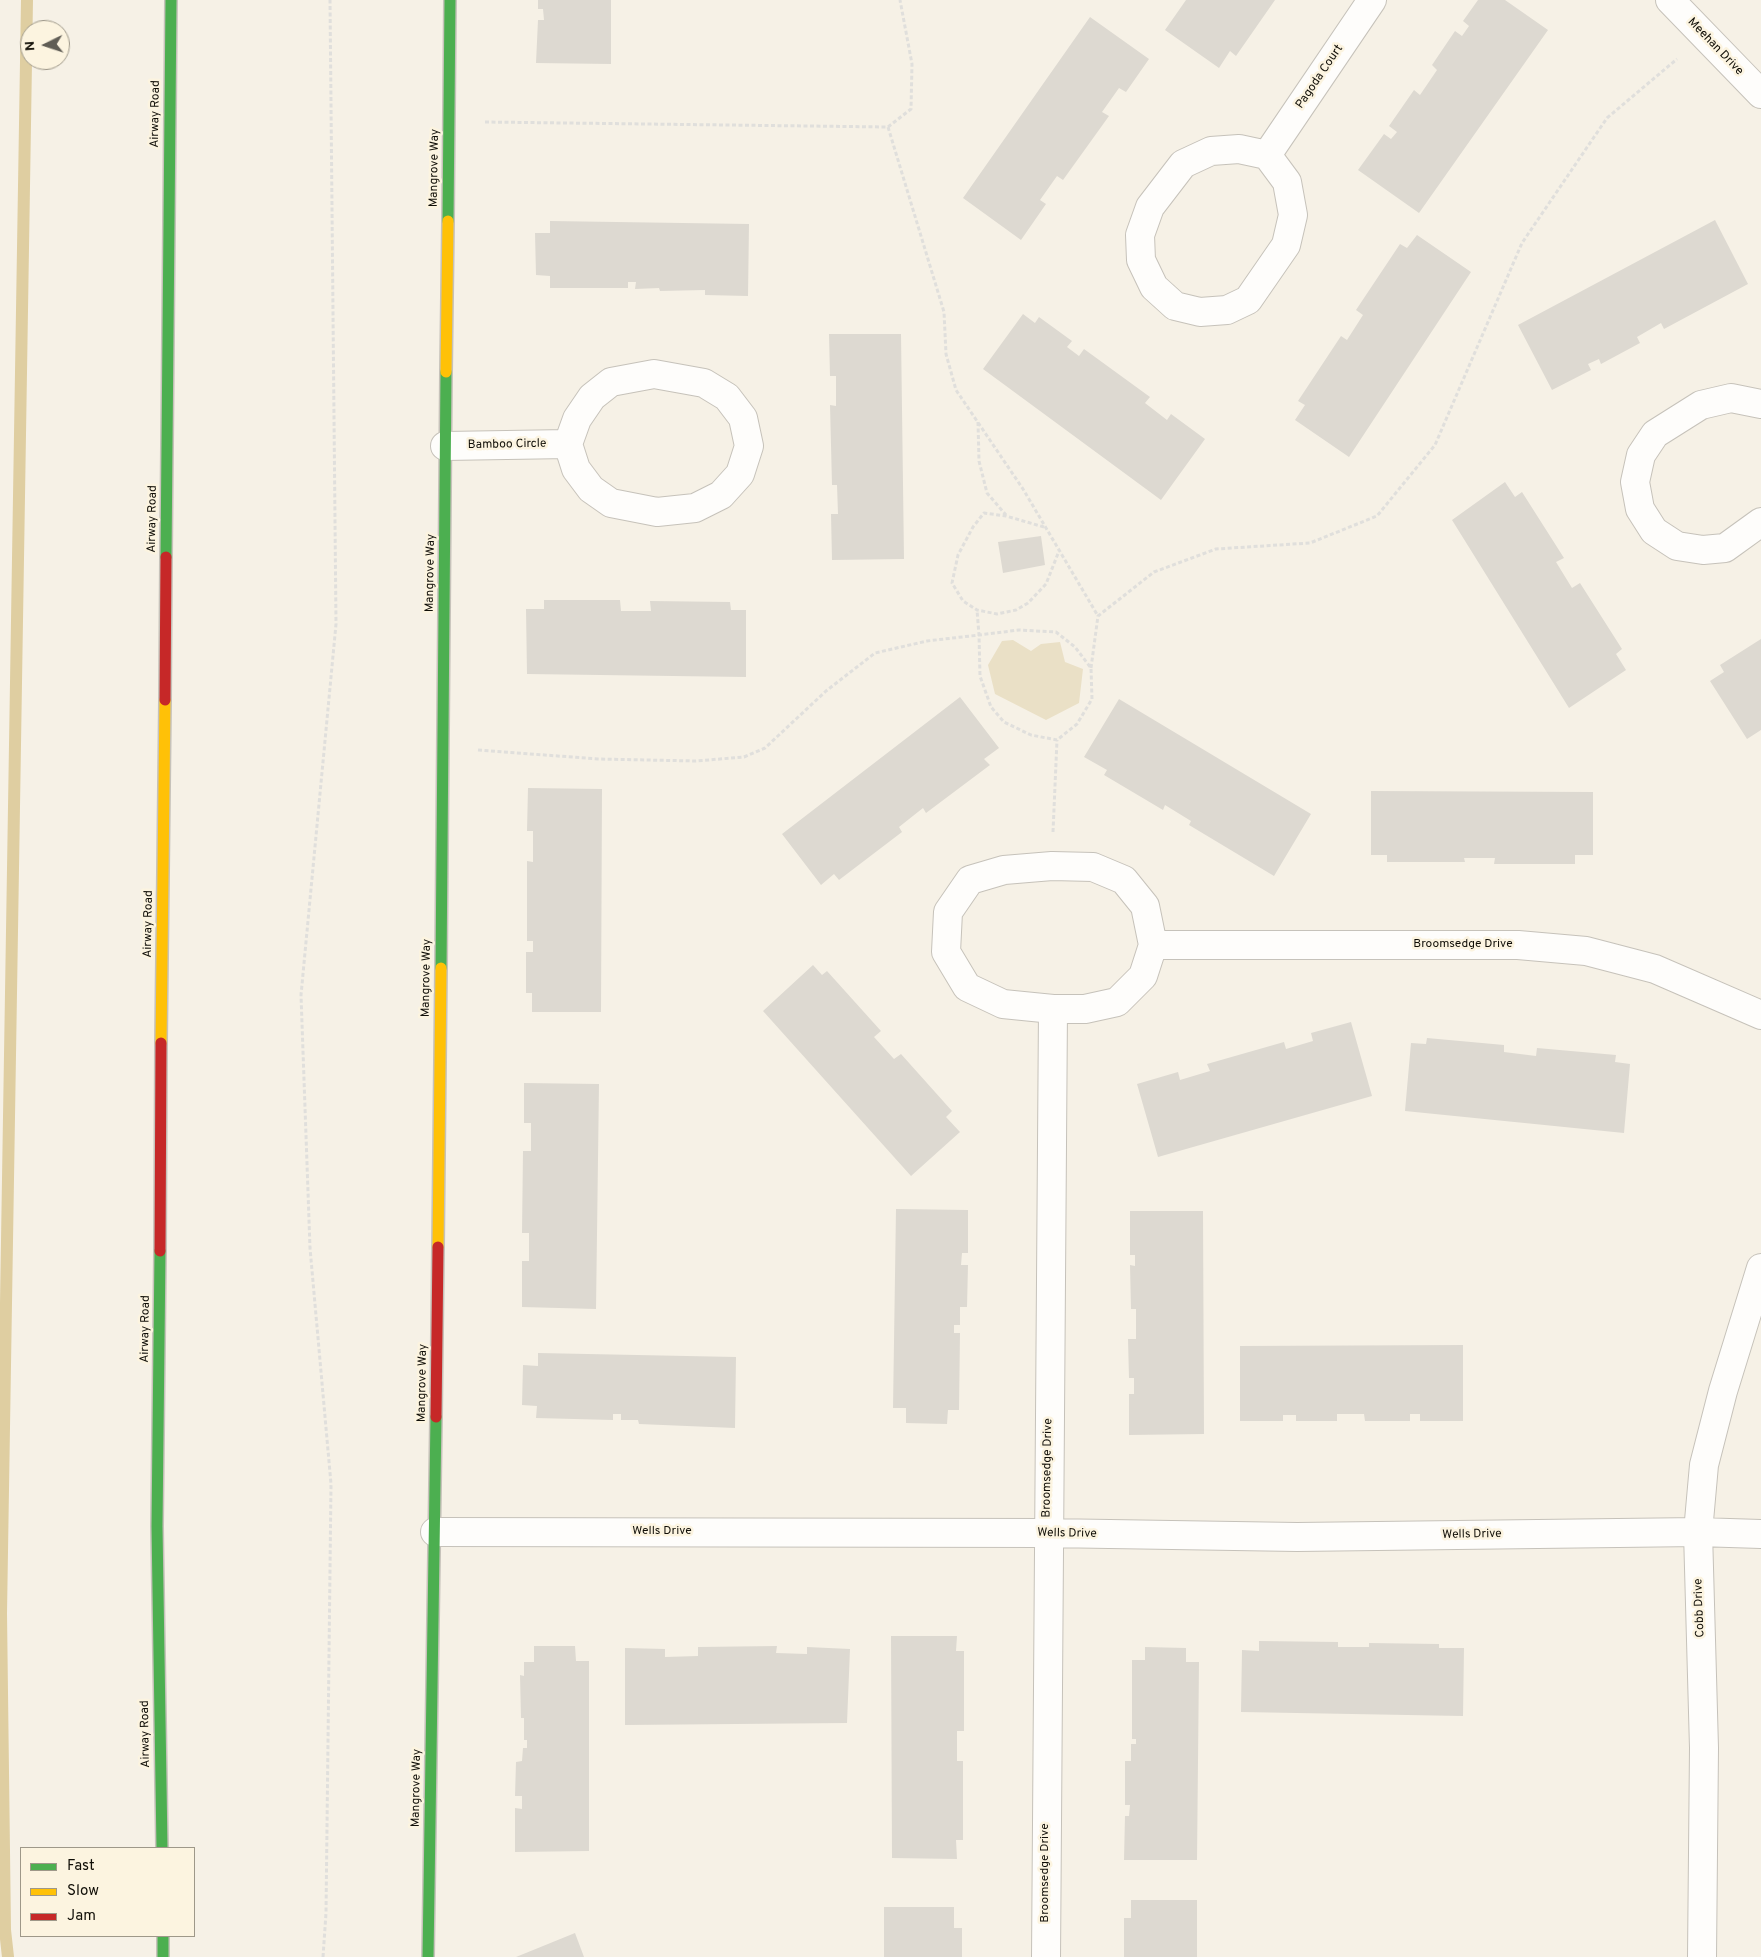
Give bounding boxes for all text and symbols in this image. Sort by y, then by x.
street label: Meehan Drive [1684,15,1746,79]
north arrow [20,20,70,70]
text: N [22,40,39,52]
street label: Pagoda Court [1293,42,1347,112]
street label: Airway Road [148,80,164,148]
street label: Mangrove Way [427,129,443,207]
street label: Bamboo Circle [468,437,546,453]
street label: Airway Road [145,485,161,553]
street label: Mangrove Way [423,534,439,612]
street label: Airway Road [141,890,157,958]
street label: Broomsedge Drive [1413,938,1513,952]
street label: Mangrove Way [419,939,435,1017]
street label: Airway Road [138,1295,154,1363]
street label: Mangrove Way [415,1344,431,1422]
street label: Broomsedge Drive [1040,1418,1056,1518]
street label: Wells Drive [632,1525,692,1539]
street label: Wells Drive [1037,1526,1097,1542]
street label: Wells Drive [1442,1527,1502,1543]
street label: Cobb Drive [1692,1578,1708,1638]
street label: Airway Road [138,1700,154,1768]
street label: Mangrove Way [409,1749,425,1827]
street label: Broomsedge Drive [1039,1823,1053,1923]
legend [20,1847,195,1937]
text: Fast [67,1857,95,1876]
text: Slow [67,1882,99,1901]
text: Jam [67,1907,96,1926]

